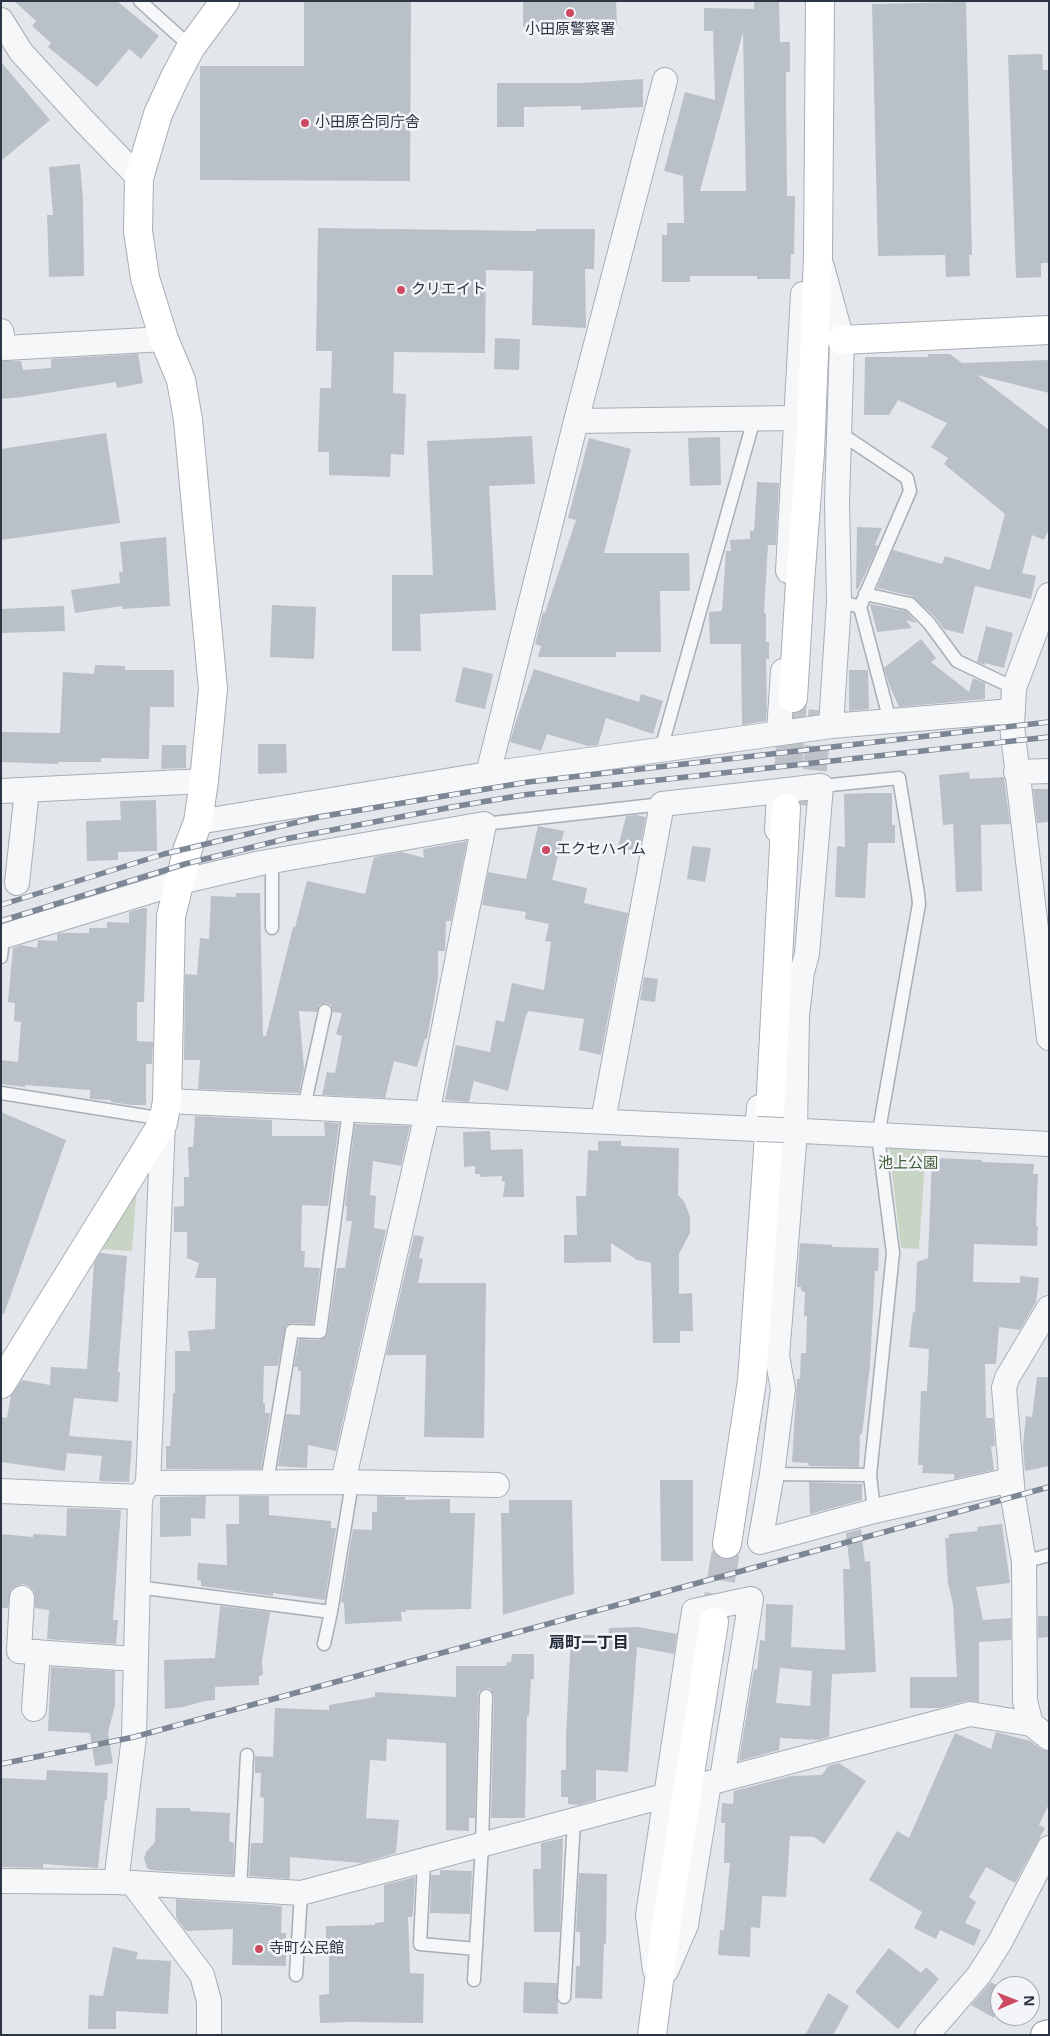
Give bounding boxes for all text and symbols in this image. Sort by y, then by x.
marker: 小田原警察署 [564,7,576,19]
place label: 小田原警察署 [525,21,615,39]
place label: 小田原合同庁舎 [315,114,420,132]
marker: 小田原合同庁舎 [299,117,311,129]
place label: クリエイト [411,281,486,299]
marker: クリエイト [395,284,407,296]
place label: エクセハイム [556,841,646,859]
marker: エクセハイム [540,844,552,856]
park label: 池上公園 [878,1155,938,1173]
district label: 扇町一丁目 [549,1633,629,1653]
place label: 寺町公民館 [269,1940,344,1958]
marker: 寺町公民館 [253,1943,265,1955]
north arrow [990,1976,1040,2026]
text: N [1020,1995,1039,2007]

